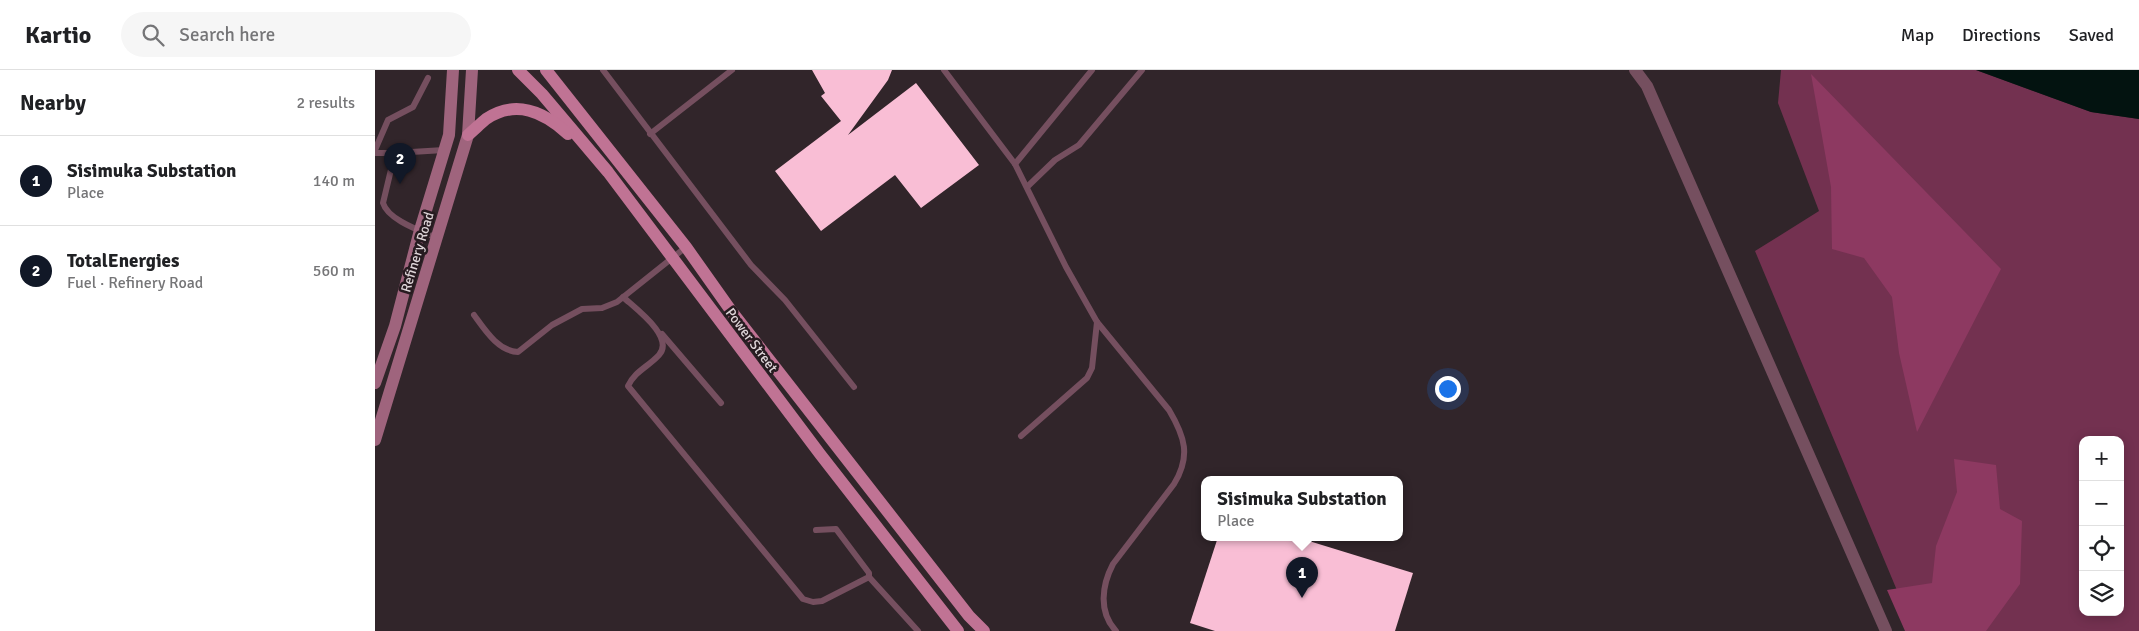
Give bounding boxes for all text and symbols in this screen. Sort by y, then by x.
search box [121,12,471,57]
text: Kartio [25,20,91,50]
icon: search [139,21,167,49]
text: Search here [179,23,275,47]
text: Map [1901,24,1934,46]
text: Directions [1962,24,2041,46]
text: Saved [2069,24,2114,46]
text: Nearby [20,90,86,116]
text: 2 results [296,93,355,113]
pin: 2 [384,143,416,184]
text: Sisimuka Substation [67,159,237,183]
text: 1 [32,171,40,191]
text: 140 m [313,171,355,191]
text: Place [67,183,104,203]
street label: Refinery Road [397,210,438,294]
text: TotalEnergies [67,249,179,273]
text: 2 [32,261,40,281]
text: 560 m [313,261,355,281]
text: Fuel · Refinery Road [67,273,203,293]
street label: Power Street [722,305,781,376]
your location [1435,376,1461,402]
map controls [2079,436,2124,616]
button: + [2079,436,2124,481]
popup [1201,476,1403,541]
button: − [2079,481,2124,526]
text: Sisimuka Substation [1217,487,1387,511]
text: Place [1217,511,1255,531]
button: locate [2079,526,2124,571]
pin: 1 [1286,557,1318,598]
button: layers [2079,571,2124,616]

